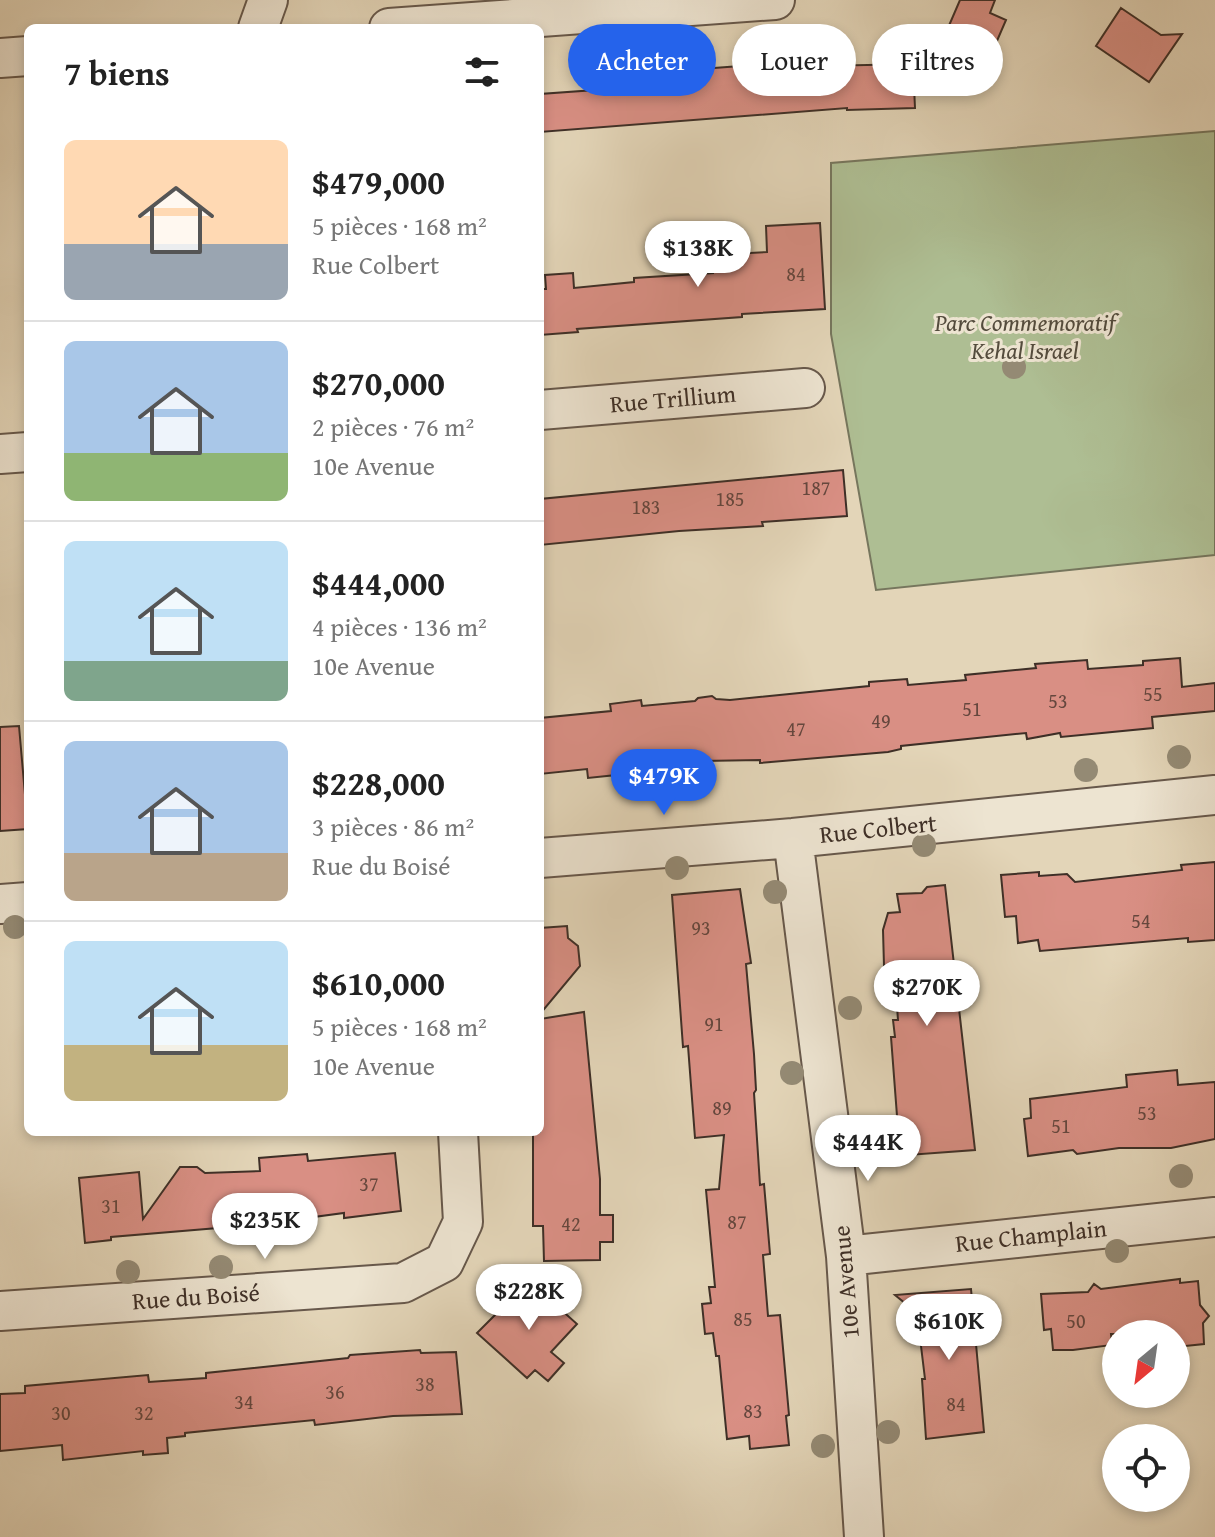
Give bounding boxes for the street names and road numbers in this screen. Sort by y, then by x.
street label: Rue Trillium [609,376,738,421]
street label: Rue Colbert [818,805,939,852]
street label: Rue Champlain [954,1210,1109,1261]
street label: 10e Avenue [823,1224,868,1340]
street label: Rue du Boisé [131,1275,261,1318]

